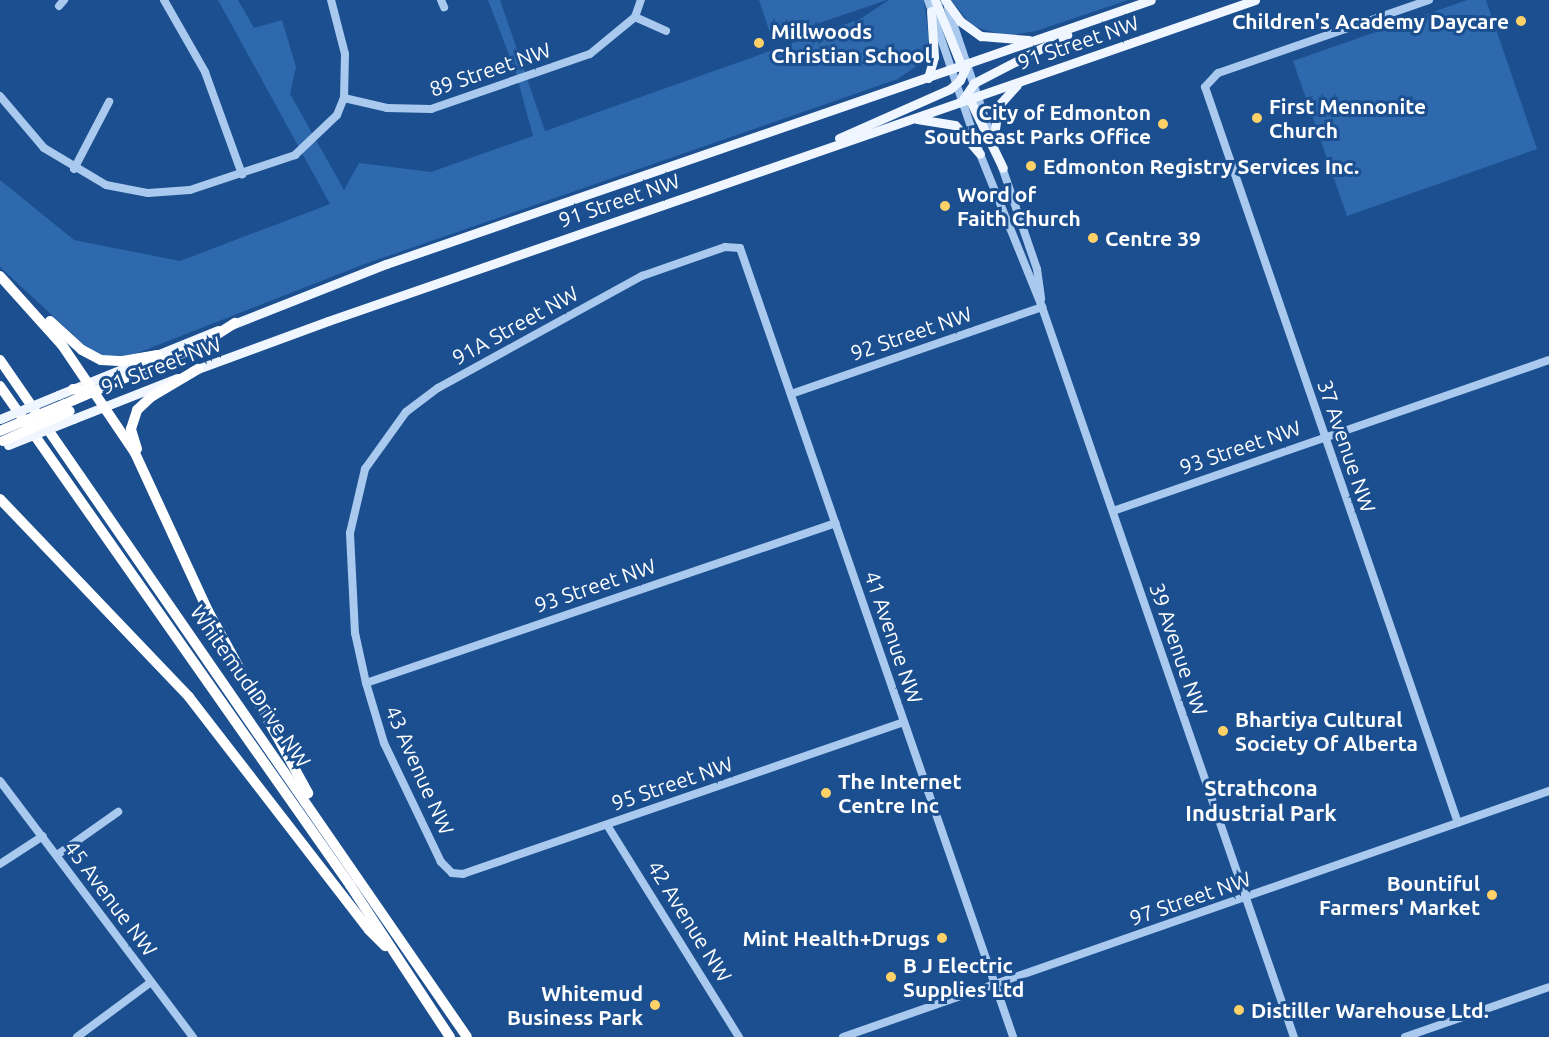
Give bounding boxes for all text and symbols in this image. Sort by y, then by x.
place label: Children's Academy Daycare [1232,8,1509,34]
street label: 91 Street NW [1014,10,1142,74]
marker: Children's Academy Daycare [1514,14,1528,28]
place label: Millwoods Christian School [771,18,931,68]
marker: Millwoods Christian School [752,36,766,50]
street label: 89 Street NW [426,37,554,101]
place label: First Mennonite Church [1269,93,1426,143]
place label: City of Edmonton Southeast Parks Office [924,99,1151,149]
marker: First Mennonite Church [1250,111,1264,125]
marker: City of Edmonton Southeast Parks Office [1156,117,1170,131]
place label: Edmonton Registry Services Inc. [1043,153,1359,179]
marker: Edmonton Registry Services Inc. [1024,159,1038,173]
street label: 91 Street NW [555,168,683,232]
place label: Word of Faith Church [957,181,1081,231]
marker: Word of Faith Church [938,199,952,213]
place label: Centre 39 [1105,225,1201,251]
marker: Centre 39 [1086,231,1100,245]
street label: 91A Street NW [448,280,582,370]
street label: 92 Street NW [847,301,975,365]
street label: 91 Street NW [98,331,224,399]
street label: 37 Avenue NW [1313,376,1381,516]
street label: 93 Street NW [1176,415,1304,479]
street label: 93 Street NW [531,553,659,617]
street label: 41 Avenue NW [860,567,928,707]
street label: 39 Avenue NW [1145,579,1213,719]
street label: Whitemud Drive NW [186,600,316,772]
street label: 43 Avenue NW [380,702,460,838]
place label: Bhartiya Cultural Society Of Alberta [1235,706,1418,756]
marker: Bhartiya Cultural Society Of Alberta [1216,724,1230,738]
street label: 95 Street NW [608,751,736,815]
place label: The Internet Centre Inc [838,768,961,818]
district label: Strathcona Industrial Park [1185,774,1337,825]
marker: The Internet Centre Inc [819,786,833,800]
street label: 45 Avenue NW [59,835,163,961]
street label: 42 Avenue NW [643,856,737,986]
street label: 97 Street NW [1126,866,1254,930]
place label: Bountiful Farmers' Market [1319,870,1480,920]
marker: Bountiful Farmers' Market [1485,888,1499,902]
place label: Mint Health+Drugs [742,925,930,951]
marker: Mint Health+Drugs [935,931,949,945]
place label: B J Electric Supplies Ltd [903,952,1024,1002]
marker: B J Electric Supplies Ltd [884,970,898,984]
place label: Whitemud Business Park [507,980,643,1030]
place label: Distiller Warehouse Ltd. [1251,997,1489,1023]
marker: Whitemud Business Park [648,998,662,1012]
marker: Distiller Warehouse Ltd. [1232,1003,1246,1017]

